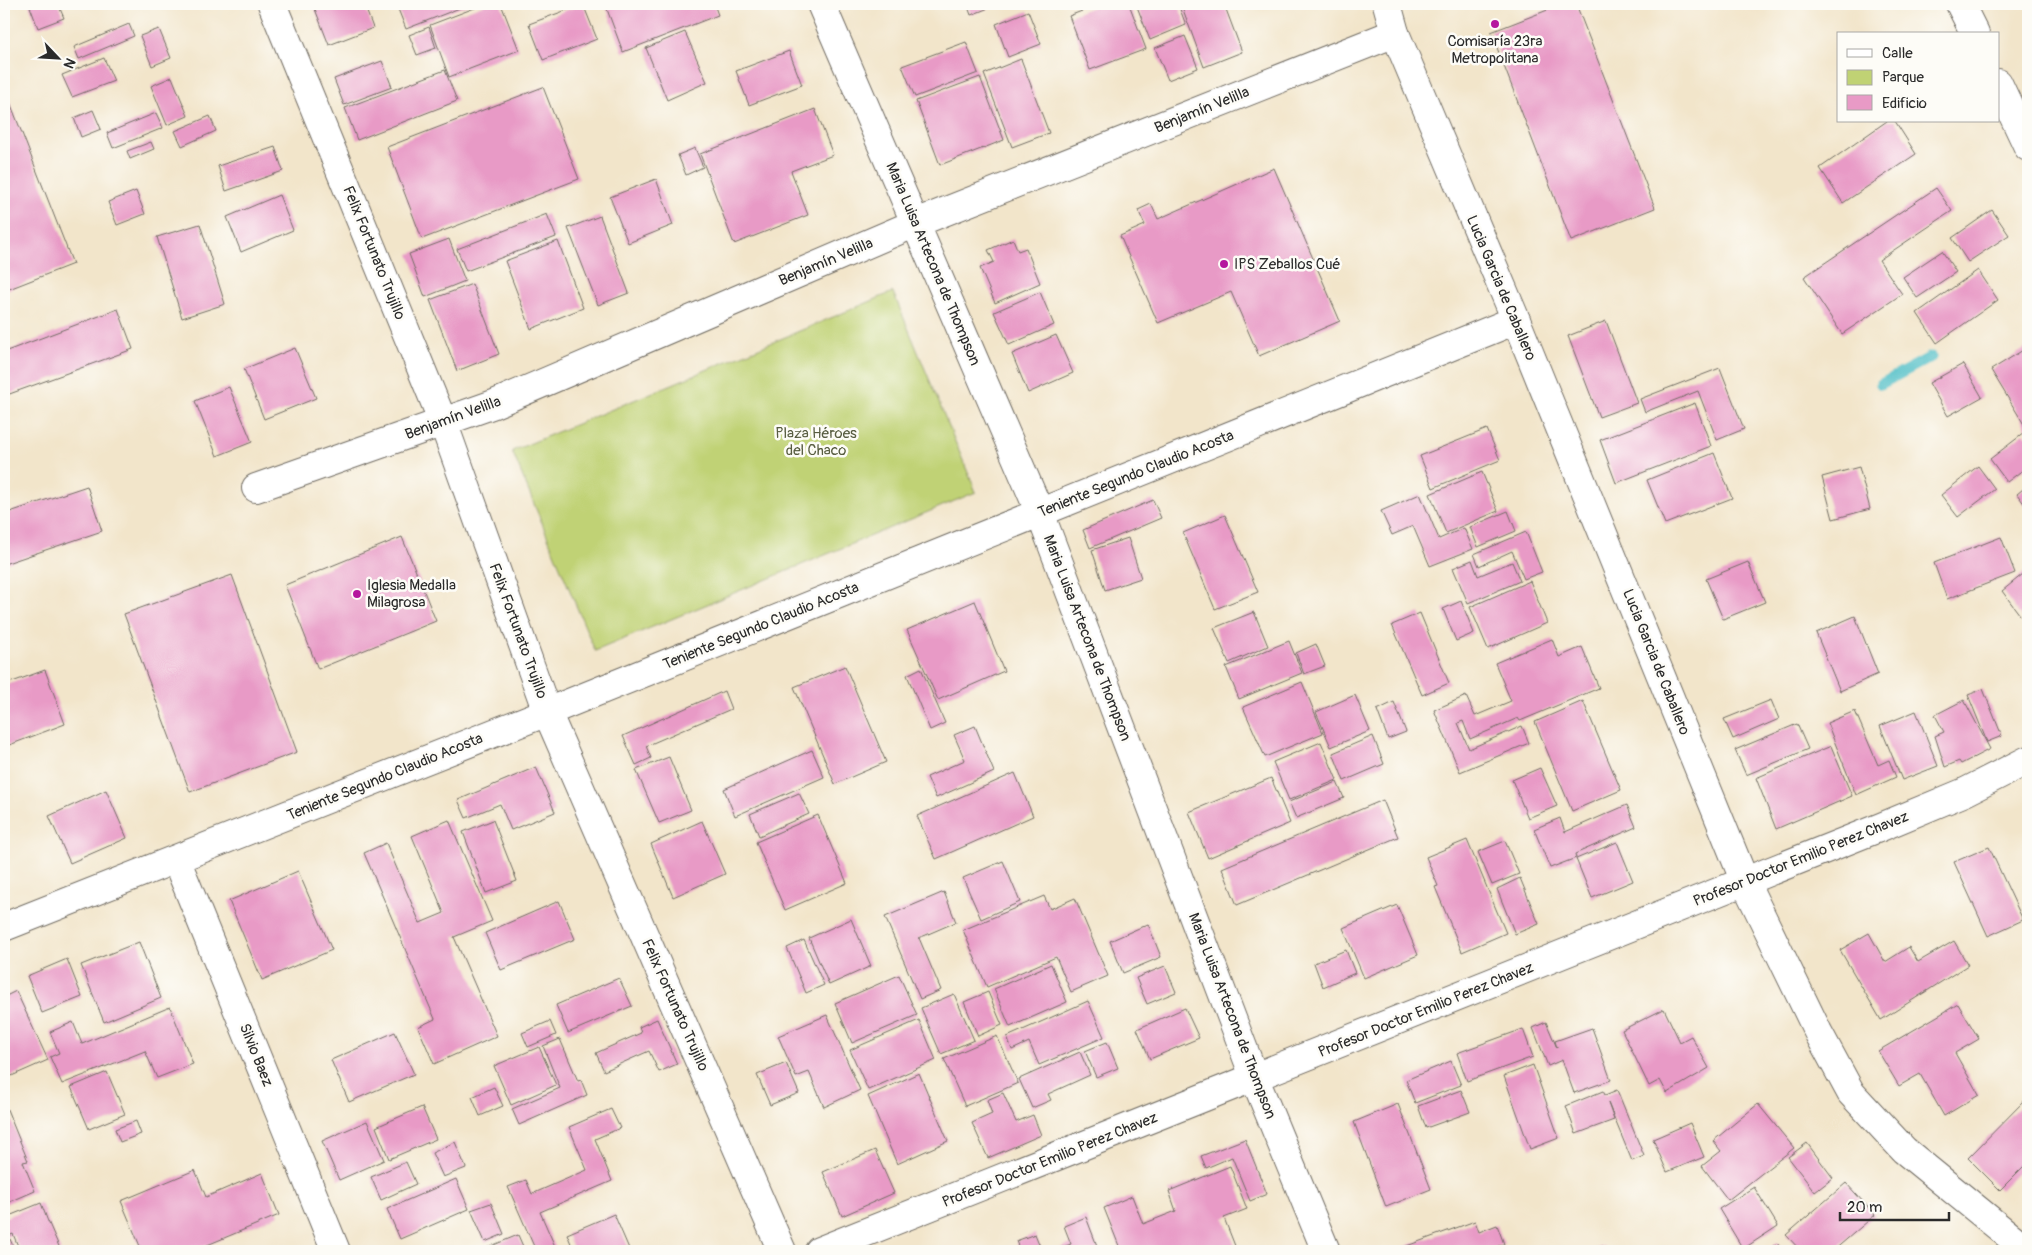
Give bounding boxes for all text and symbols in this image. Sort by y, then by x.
marker: Comisaría 23ra Metropolitana [1489,18,1501,30]
north arrow [32,32,82,82]
place label: Comisaría 23ra Metropolitana [1448,32,1542,68]
legend [1837,32,2000,122]
text: Calle [1882,44,1913,63]
text: N [60,55,79,71]
text: Parque [1882,68,1925,87]
street label: Benjamín Velilla [1152,82,1252,138]
text: Edificio [1882,94,1927,113]
street label: Maria Luisa Artecona de Thompson [881,159,985,369]
street label: Felix Fortunato Trujillo [338,183,410,323]
street label: Lucia Garcia de Caballero [1462,213,1540,363]
street label: Benjamín Velilla [776,234,876,290]
place label: IPS Zeballos Cué [1234,255,1340,274]
marker: IPS Zeballos Cué [1218,258,1230,270]
street label: Benjamín Velilla [403,392,503,444]
park label: Plaza Héroes del Chaco [775,424,857,460]
street label: Teniente Segundo Claudio Acosta [1035,426,1237,522]
street label: Maria Luisa Artecona de Thompson [1039,532,1135,744]
street label: Felix Fortunato Trujillo [485,561,551,701]
place label: Iglesia Medalla Milagrosa [367,576,456,612]
street label: Teniente Segundo Claudio Acosta [660,578,862,674]
street label: Lucia Garcia de Caballero [1618,586,1694,738]
marker: Iglesia Medalla Milagrosa [351,588,363,600]
street label: Teniente Segundo Claudio Acosta [284,729,486,825]
street label: Profesor Doctor Emilio Perez Chavez [1691,807,1912,911]
street label: Maria Luisa Artecona de Thompson [1184,910,1280,1122]
street label: Felix Fortunato Trujillo [637,936,713,1074]
street label: Profesor Doctor Emilio Perez Chavez [1316,958,1537,1062]
street label: Silvio Baez [235,1021,277,1090]
street label: Profesor Doctor Emilio Perez Chavez [940,1108,1161,1212]
scale bar [1840,1190,1948,1222]
text: 20 m [1847,1198,1882,1217]

